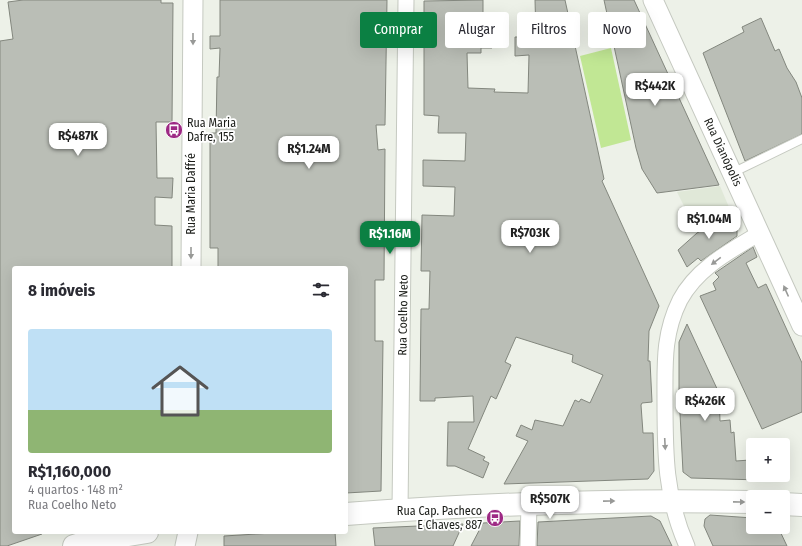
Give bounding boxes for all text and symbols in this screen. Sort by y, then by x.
chip: Comprar [360,12,437,48]
chip: Alugar [445,12,509,48]
chip: Filtros [517,12,580,48]
chip: Novo [588,12,646,48]
one-way arrow [190,33,196,46]
pin: R$442K [622,73,688,107]
text: R$442K [635,78,675,93]
street label: Rua Dianópolis [701,115,745,189]
place label: Rua Maria Dafre, 155 [187,116,236,144]
bus stop icon: Rua Maria Dafre, 155 [164,120,184,140]
pin: R$487K [45,123,111,157]
text: R$487K [58,128,98,143]
pin: R$1.24M [272,136,346,170]
text: R$1.24M [287,141,331,156]
street label: Rua Maria Daffré [184,153,198,235]
pin: R$1.04M [672,206,746,240]
text: R$1.04M [687,211,731,226]
pin: R$703K [497,220,563,254]
pin: R$1.16M [353,221,427,255]
text: R$703K [510,225,550,240]
text: R$1.16M [369,226,411,241]
one-way arrow [188,247,194,260]
one-way arrow [710,257,721,265]
street label: Rua Coelho Neto [395,274,411,356]
icon: filters [310,279,332,301]
text: 8 imóveis [28,280,95,301]
one-way arrow [783,285,789,296]
icon: home [144,355,216,427]
pin: R$426K [672,388,738,422]
text: R$426K [685,393,725,408]
one-way arrow [662,438,669,450]
map controls [746,438,790,534]
button: + [746,438,790,482]
text: R$1,160,000 [28,461,111,482]
text: 4 quartos · 148 m² [28,482,123,497]
pin: R$507K [517,486,583,520]
button: − [746,490,790,534]
text: R$507K [530,491,570,506]
text: Rua Coelho Neto [28,497,116,512]
one-way arrow [603,498,615,505]
one-way arrow [733,499,746,505]
place label: Rua Cap. Pacheco E Chaves, 887 [397,504,482,532]
bus stop icon: Rua Cap. Pacheco E Chaves, 887 [485,508,505,528]

